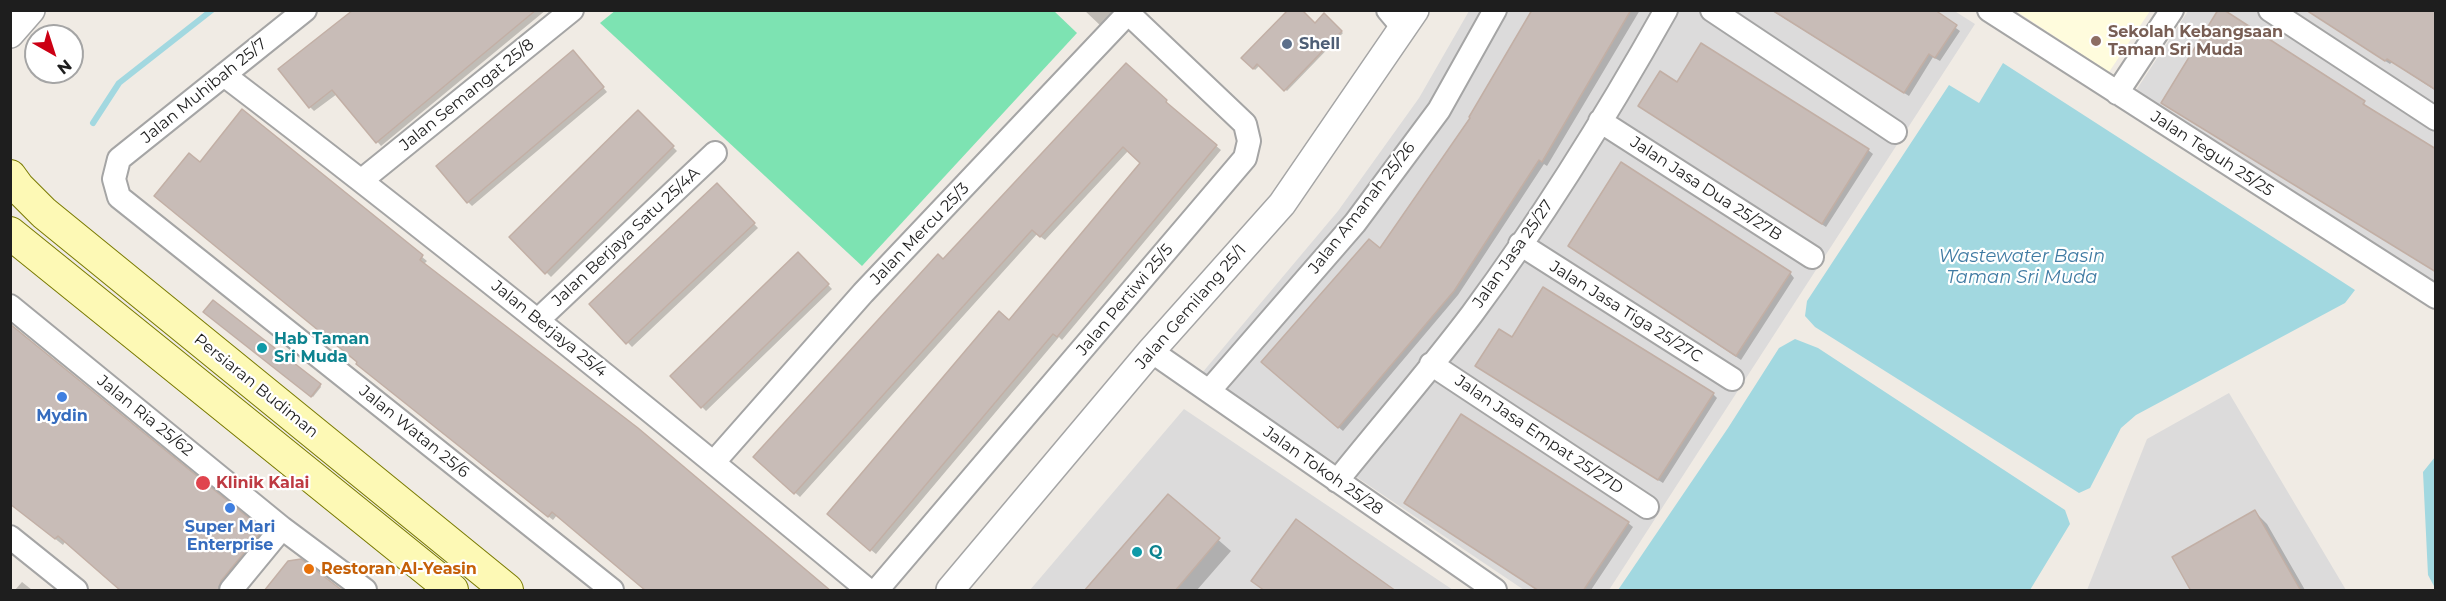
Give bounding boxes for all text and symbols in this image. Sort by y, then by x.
place label: Sekolah Kebangsaan Taman Sri Muda [2108,22,2283,60]
north arrow [24,24,84,84]
place label: Shell [1299,34,1340,54]
marker: Sekolah Kebangsaan Taman Sri Muda [2089,34,2103,48]
street label: Jalan Muhibah 25/7 [137,35,271,147]
street label: Jalan Semangat 25/8 [396,35,538,155]
marker: Shell [1280,37,1294,51]
text: N [53,55,75,78]
street label: Jalan Teguh 25/25 [2147,107,2277,201]
street label: Jalan Jasa Dua 25/27B [1627,133,1785,245]
street label: Jalan Amanah 25/26 [1305,138,1419,278]
street label: Jalan Berjaya Satu 25/4A [548,163,704,311]
street label: Jalan Mercu 25/3 [867,179,973,289]
street label: Jalan Jasa 25/27 [1469,196,1557,312]
street label: Jalan Pertiwi 25/5 [1073,240,1177,360]
street label: Jalan Gemilang 25/1 [1132,241,1250,373]
water label: Wastewater Basin Taman Sri Muda [1939,246,2105,288]
street label: Jalan Jasa Tiga 25/27C [1546,257,1706,367]
street label: Jalan Berjaya 25/4 [487,277,611,381]
place label: Hab Taman Sri Muda [274,329,369,367]
street label: Persiaran Budiman [190,330,322,442]
marker: Hab Taman Sri Muda [255,341,269,355]
street label: Jalan Ria 25/62 [93,371,197,461]
street label: Jalan Jasa Empat 25/27D [1451,371,1627,499]
street label: Jalan Watan 25/6 [355,382,473,482]
marker: Mydin [55,390,69,404]
place label: Mydin [36,406,88,426]
street label: Jalan Tokoh 25/28 [1259,423,1387,519]
place label: Klinik Kalai [216,473,309,493]
marker: Klinik Kalai [194,474,212,492]
marker: Super Mari Enterprise [223,501,237,515]
place label: Super Mari Enterprise [185,517,275,555]
place label: Q [1149,542,1163,562]
marker: Q [1130,545,1144,559]
place label: Restoran Al-Yeasin [321,559,477,579]
marker: Restoran Al-Yeasin [302,562,316,576]

